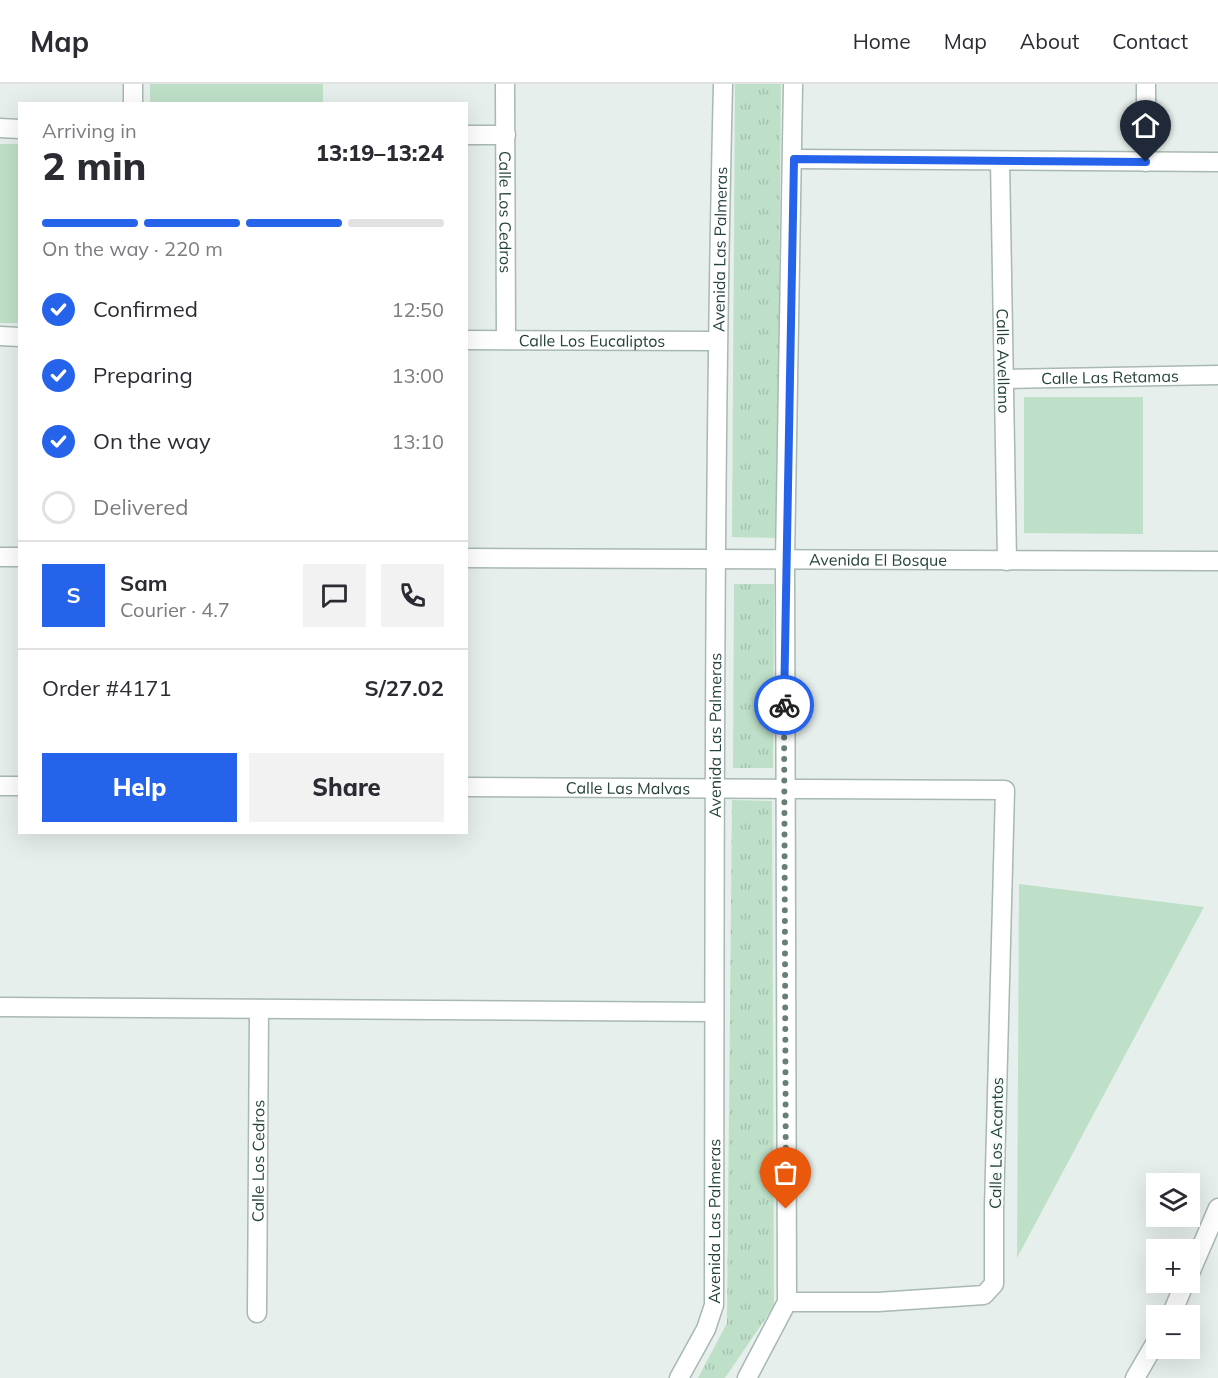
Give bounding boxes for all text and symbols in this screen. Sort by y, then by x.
text: Map [30,24,89,59]
text: Home [853,28,911,54]
text: Map [944,28,987,54]
text: About [1020,28,1079,54]
text: Contact [1112,28,1188,54]
pin [1120,100,1171,162]
icon: home [1129,109,1162,142]
text: Arriving in [42,118,137,143]
text: 13:19–13:24 [316,139,444,167]
text: 2 min [42,141,147,190]
street label: Calle Los Cedros [495,151,516,273]
street label: Avenida Las Palmeras [708,166,731,332]
text: On the way · 220 m [42,236,223,261]
icon: check [42,293,75,326]
text: Confirmed [93,295,198,323]
text: 12:50 [391,297,444,322]
street label: Calle Avellano [993,308,1014,414]
street label: Calle Los Eucaliptos [519,330,665,351]
icon: check [42,359,75,392]
text: Preparing [93,361,193,389]
text: 13:00 [391,363,444,388]
street label: Calle Las Retamas [1041,366,1179,388]
icon: check [42,425,75,458]
text: On the way [93,427,211,455]
text: 13:10 [391,429,444,454]
text: Delivered [93,493,188,521]
street label: Avenida El Bosque [809,549,947,570]
button: chat [303,564,366,627]
button: phone [381,564,444,627]
text: Sam [120,569,168,597]
text: S [66,581,81,609]
text: Courier · 4.7 [120,597,230,622]
street label: Avenida Las Palmeras [705,653,725,818]
text: Order #4171 [42,674,172,702]
text: S/27.02 [364,674,444,702]
courier [754,675,814,735]
icon: bike [768,689,801,722]
button: Help [42,753,237,822]
button: Share [249,753,444,822]
street label: Calle Las Malvas [566,778,690,798]
street label: Calle Los Acantos [985,1077,1007,1209]
street label: Calle Los Cedros [248,1100,268,1222]
street label: Avenida Las Palmeras [704,1139,724,1304]
pin [760,1147,811,1209]
icon: bag [769,1156,802,1189]
map controls [1146,1173,1200,1359]
button: layers [1146,1173,1200,1227]
button: + [1146,1239,1200,1293]
button: − [1146,1305,1200,1359]

